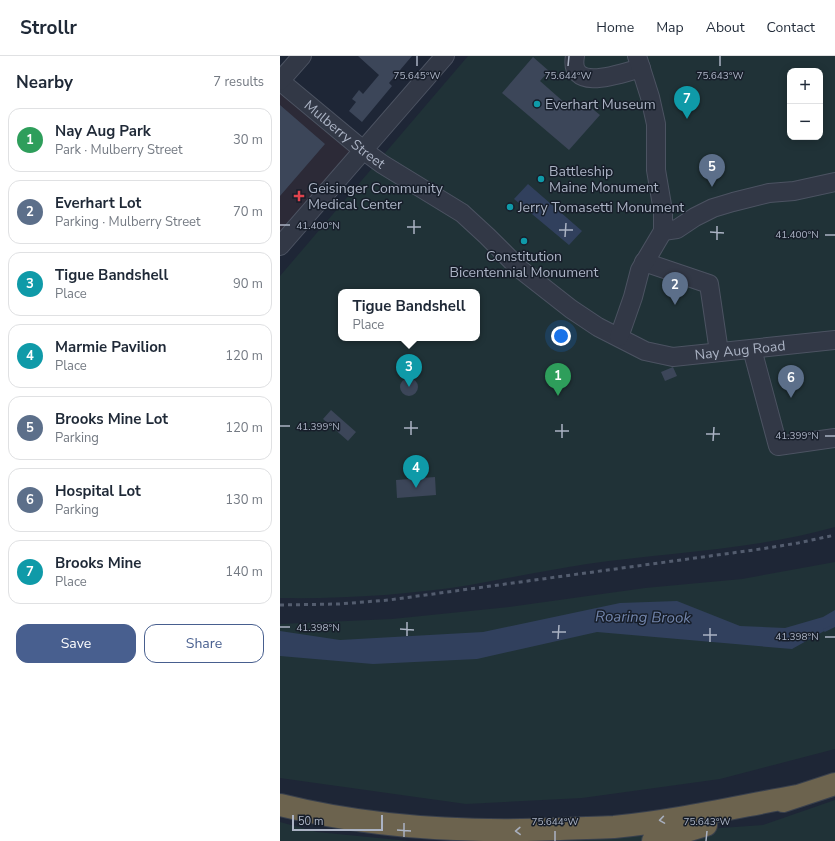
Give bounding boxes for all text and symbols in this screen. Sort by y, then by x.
text: Strollr [20,15,77,41]
text: Home [596,18,634,37]
text: Map [656,18,684,37]
text: About [706,18,745,37]
text: Contact [767,18,815,37]
map controls [787,68,823,140]
button: + [787,68,823,104]
text: 75.645°W [393,69,441,83]
text: 75.644°W [544,69,592,83]
text: 75.643°W [696,69,744,83]
text: Nearby [16,71,73,94]
text: 7 results [213,73,264,91]
pin: 7 [674,86,700,119]
place label: Everhart Museum [545,95,656,114]
street label: Mulberry Street [300,96,389,173]
marker: Everhart Museum [532,99,542,109]
button: − [787,104,823,140]
text: Nay Aug Park [55,121,151,141]
text: 1 [26,131,34,149]
text: 30 m [233,131,263,149]
text: Park · Mulberry Street [55,141,183,159]
pin: 5 [699,154,725,187]
place label: Battleship Maine Monument [549,162,659,197]
marker: Battleship Maine Monument [536,174,546,184]
place label: Geisinger Community Medical Center [308,179,444,214]
marker: Geisinger Community Medical Center [293,190,305,202]
text: Everhart Lot [55,193,141,213]
place label: Jerry Tomasetti Monument [517,198,684,217]
marker: Jerry Tomasetti Monument [505,202,515,212]
text: 2 [26,203,34,221]
text: 70 m [233,203,263,221]
text: Parking · Mulberry Street [55,213,201,231]
text: 41.400°N [296,219,340,233]
text: 41.400°N [775,228,819,242]
marker: Constitution Bicentennial Monument [519,236,529,246]
place label: Constitution Bicentennial Monument [450,247,599,282]
text: Tigue Bandshell [55,265,168,285]
pin: 2 [662,272,688,305]
text: 3 [26,275,34,293]
text: 90 m [233,275,263,293]
text: Place [55,285,87,303]
popup [338,289,480,341]
text: Tigue Bandshell [352,296,466,316]
text: Place [352,316,384,334]
your location [551,326,571,346]
street label: Nay Aug Road [694,336,786,364]
text: Marmie Pavilion [55,337,167,357]
text: 4 [26,347,34,365]
text: 120 m [225,347,263,365]
pin: 3 [396,354,422,387]
text: Place [55,357,87,375]
pin: 1 [545,363,571,396]
pin: 6 [778,365,804,398]
text: Brooks Mine Lot [55,409,168,429]
text: 5 [26,419,34,437]
text: 120 m [225,419,263,437]
text: 41.399°N [296,420,340,434]
text: Parking [55,429,99,447]
text: 41.399°N [775,429,819,443]
pin: 4 [403,455,429,488]
text: Hospital Lot [55,481,141,501]
text: 6 [26,491,34,509]
text: 130 m [225,491,263,509]
text: Parking [55,501,99,519]
text: Brooks Mine [55,553,141,573]
text: 7 [26,563,34,581]
text: 140 m [225,563,263,581]
text: Place [55,573,87,591]
water label: Roaring Brook [595,606,692,628]
text: 41.398°N [296,621,340,635]
button: Save [16,624,136,663]
button: Share [144,624,264,663]
text: 41.398°N [775,630,819,644]
scale bar [292,813,383,832]
text: 50 m [298,814,323,829]
text: 75.644°W [531,815,579,829]
text: 75.643°W [683,815,731,829]
one-way arrow [659,816,665,824]
one-way arrow [515,827,521,835]

